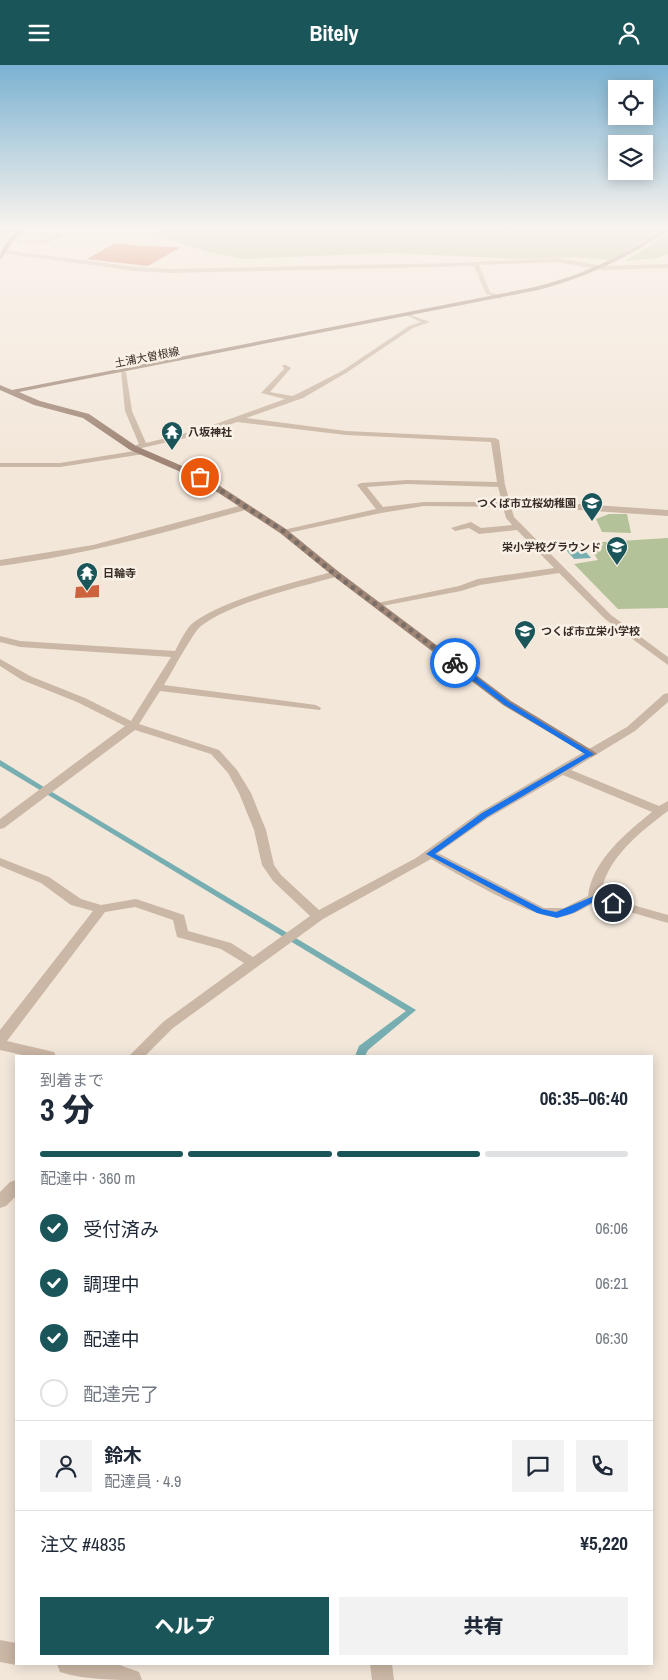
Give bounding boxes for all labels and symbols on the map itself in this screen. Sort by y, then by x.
street label: 土浦大曽根線 [113,344,181,370]
temple icon: 八坂神社 [160,420,184,451]
place label: 八坂神社 [188,425,232,439]
pin [179,456,221,498]
school or university icon: つくば市立桜幼稚園 [580,491,604,522]
place label: つくば市立桜幼稚園 [477,496,576,510]
school or university icon: 栄小学校グラウンド [605,535,629,566]
place label: 栄小学校グラウンド [502,540,601,554]
temple icon: 日輪寺 [75,561,99,592]
place label: 日輪寺 [103,566,136,580]
school or university icon: つくば市立栄小学校 [513,619,537,650]
place label: つくば市立栄小学校 [541,624,640,638]
courier [430,638,480,688]
pin [592,882,634,924]

